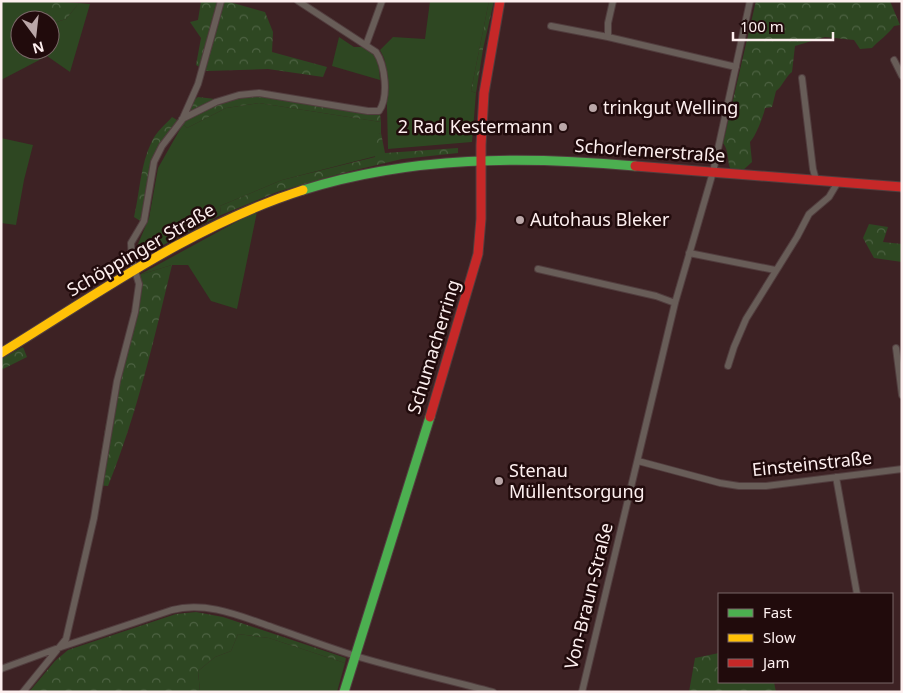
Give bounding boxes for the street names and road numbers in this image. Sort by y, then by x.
street label: Schorlemerstraße [574,133,726,167]
street label: Schöppinger Straße [62,197,219,301]
street label: Schumacherring [401,277,465,417]
street label: Einsteinstraße [751,445,873,481]
street label: Von-Braun-Straße [558,520,618,672]

